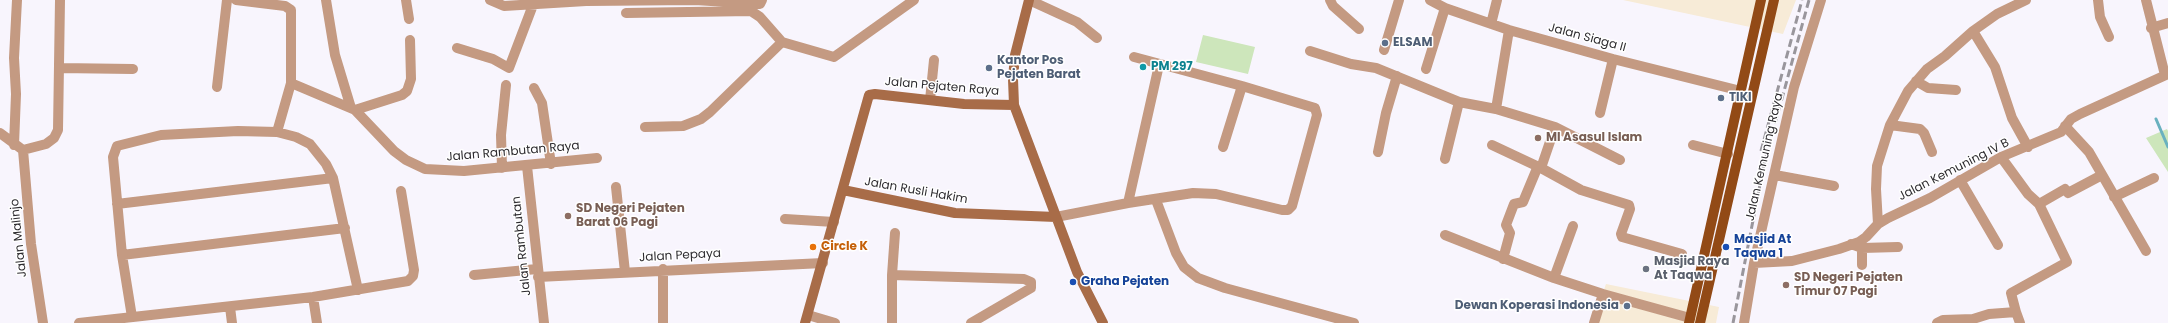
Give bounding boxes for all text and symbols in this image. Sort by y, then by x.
street label: Jalan Siaga II [1547,21,1627,55]
place label: ELSAM [1393,36,1432,50]
marker: ELSAM [1380,38,1390,48]
place label: Kantor Pos Pejaten Barat [997,54,1081,82]
place label: PM 297 [1151,60,1193,74]
marker: PM 297 [1138,62,1148,72]
marker: Kantor Pos Pejaten Barat [984,63,994,73]
street label: Jalan Pejaten Raya [884,75,1000,99]
place label: TIKI [1729,91,1752,105]
street label: Jalan Kemuning Raya [1743,92,1787,222]
marker: TIKI [1716,93,1726,103]
place label: MI Asasul Islam [1546,131,1642,145]
marker: MI Asasul Islam [1533,133,1543,143]
street label: Jalan Kemuning IV B [1896,136,2012,204]
street label: Jalan Rambutan Raya [446,139,580,165]
street label: Jalan Rusli Hakim [863,175,969,207]
street label: Jalan Rambutan [510,195,534,297]
street label: Jalan Malinjo [8,198,30,278]
place label: SD Negeri Pejaten Barat 06 Pagi [576,202,685,230]
marker: SD Negeri Pejaten Barat 06 Pagi [563,211,573,221]
place label: Masjid At Taqwa 1 [1734,233,1791,261]
place label: Circle K [821,240,868,254]
marker: Circle K [808,242,818,252]
marker: Masjid At Taqwa 1 [1721,242,1731,252]
street label: Jalan Pepaya [639,247,721,265]
place label: Masjid Raya At Taqwa [1654,255,1729,283]
marker: Masjid Raya At Taqwa [1641,264,1651,274]
place label: SD Negeri Pejaten Timur 07 Pagi [1794,271,1903,299]
place label: Graha Pejaten [1081,275,1169,289]
marker: Graha Pejaten [1068,277,1078,287]
marker: SD Negeri Pejaten Timur 07 Pagi [1781,280,1791,290]
place label: Dewan Koperasi Indonesia [1455,299,1619,313]
marker: Dewan Koperasi Indonesia [1622,301,1632,311]

